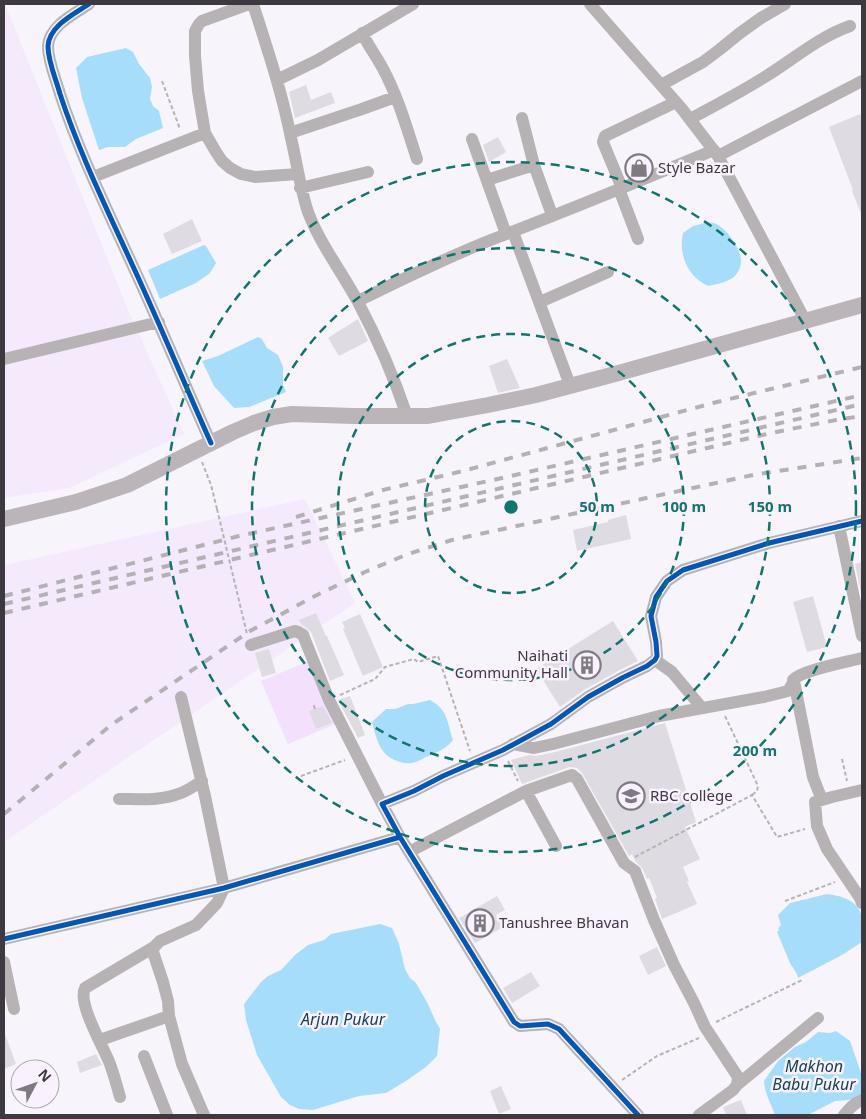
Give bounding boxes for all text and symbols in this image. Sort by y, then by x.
shop icon: Style Bazar [624,153,654,183]
place label: Style Bazar [658,157,735,177]
text: 50 m [579,496,615,516]
text: 100 m [662,496,706,516]
text: 150 m [748,496,792,516]
centre of rings [502,498,520,516]
place label: Naihati Community Hall [455,645,568,682]
building icon: Naihati Community Hall [572,650,602,680]
text: 200 m [733,740,777,760]
school or university icon: RBC college [616,781,646,811]
place label: RBC college [650,785,733,805]
building icon: Tanushree Bhavan [465,908,495,938]
place label: Tanushree Bhavan [499,912,629,932]
water label: Arjun Pukur [300,1008,386,1030]
water label: Makhon Babu Pukur [772,1055,856,1095]
north arrow [10,1059,60,1109]
text: N [34,1065,56,1086]

